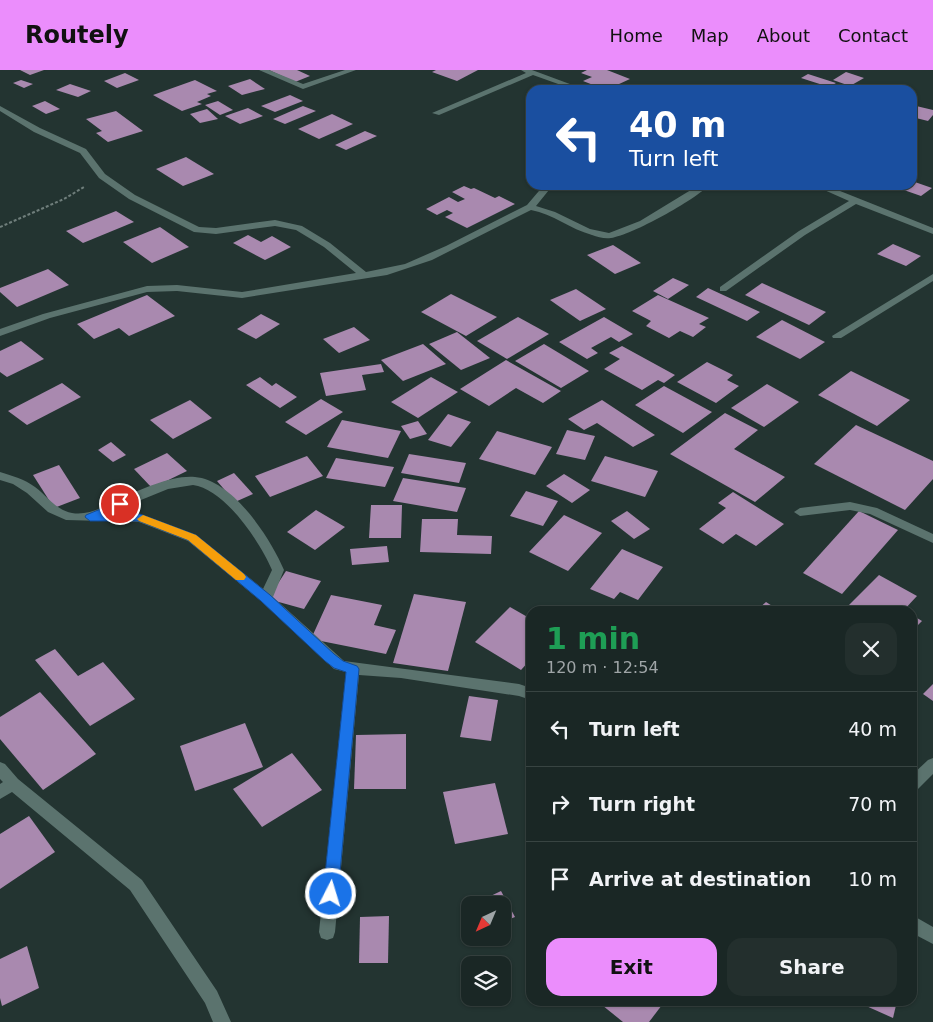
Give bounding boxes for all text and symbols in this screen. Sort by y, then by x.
text: Routely [25,21,129,49]
text: Home [610,25,663,46]
text: Map [691,25,729,46]
text: About [757,25,810,46]
text: Contact [838,25,908,46]
icon: left [546,105,611,170]
text: 40 m [629,105,726,145]
text: Turn left [629,146,718,171]
pin [99,483,141,525]
icon: arrive [106,490,134,518]
text: 1 min [546,621,640,656]
button: close [845,623,897,675]
text: 120 m · 12:54 [546,658,659,677]
icon: left [546,715,574,743]
text: Turn left [589,718,680,740]
text: 40 m [848,718,897,740]
icon: right [546,790,574,818]
text: Turn right [589,793,695,815]
text: 70 m [848,793,897,815]
icon: arrive [546,865,574,893]
position arrow [304,867,356,919]
text: Arrive at destination [589,868,811,890]
text: 10 m [848,868,897,890]
north arrow [461,896,511,946]
map controls [461,896,511,1006]
button: Exit [546,938,717,996]
button: Share [727,938,897,996]
button: layers [461,956,511,1006]

